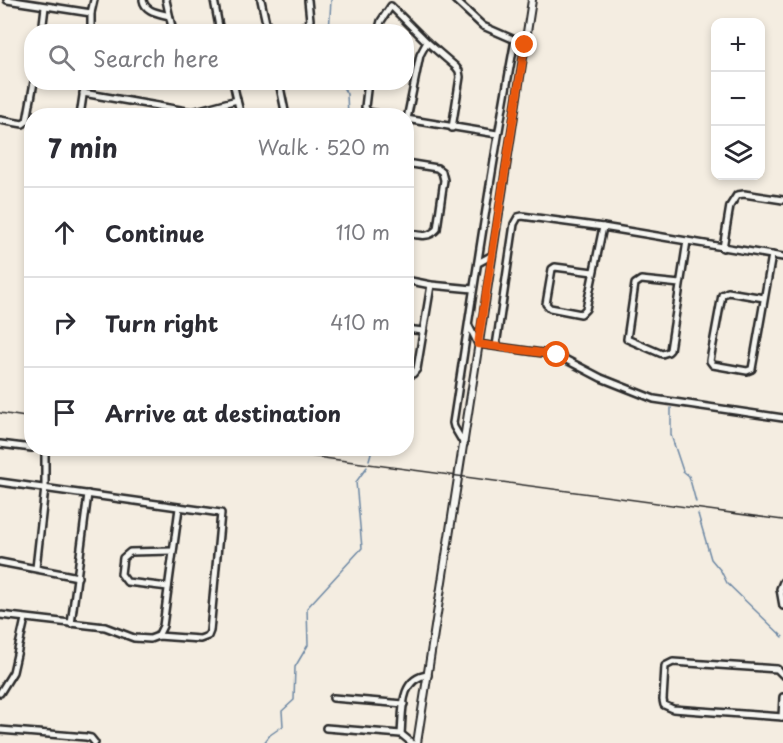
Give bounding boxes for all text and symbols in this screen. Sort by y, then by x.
map controls [711,18,765,180]
button: + [711,18,765,72]
search box [24,24,414,90]
route end [511,31,537,57]
icon: search [45,41,78,74]
text: Search here [93,41,219,74]
button: − [711,72,765,126]
button: layers [711,126,765,180]
text: 7 min [48,128,118,167]
text: Walk · 520 m [258,132,390,162]
icon: ahead [48,216,81,249]
text: Continue [105,216,204,249]
text: 110 m [336,217,390,247]
icon: right [48,306,81,339]
text: Turn right [105,306,218,339]
text: 410 m [330,307,390,337]
route start [543,341,569,367]
icon: arrive [48,396,81,429]
text: Arrive at destination [105,396,341,429]

